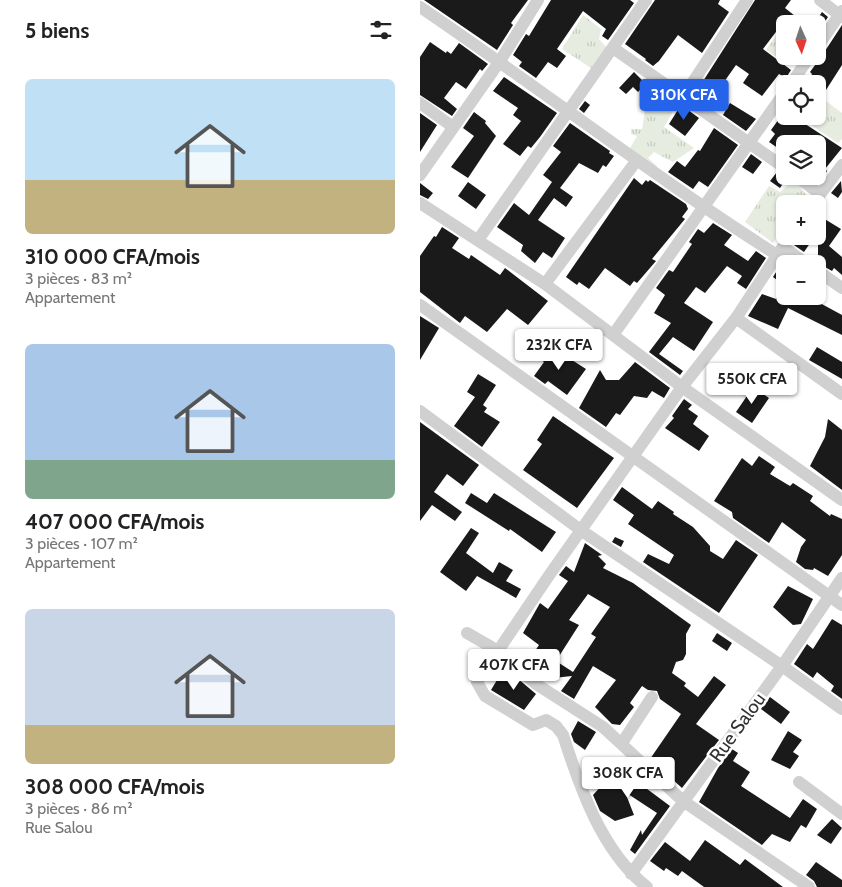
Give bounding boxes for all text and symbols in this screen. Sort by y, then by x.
north arrow [776,15,826,65]
map controls [776,15,826,305]
icon: filters [367,16,395,44]
text: 5 biens [25,18,89,43]
button: locate [776,75,826,125]
pin: 310K CFA [632,78,736,121]
text: 310K CFA [651,85,717,104]
icon: home [165,111,255,201]
button: layers [776,135,826,185]
button: + [776,195,826,245]
text: 310 000 CFA/mois [25,244,200,269]
button: − [776,255,826,305]
text: 3 pièces · 83 m² [25,269,132,288]
text: Appartement [25,288,115,307]
pin: 232K CFA [507,328,611,371]
text: 232K CFA [526,335,592,354]
pin: 550K CFA [700,362,804,405]
text: 550K CFA [717,369,787,388]
icon: home [165,376,255,466]
text: 407 000 CFA/mois [25,509,204,534]
text: 3 pièces · 107 m² [25,534,138,553]
text: Appartement [25,553,115,572]
icon: home [165,641,255,731]
pin: 407K CFA [462,648,566,691]
text: 407K CFA [479,655,549,674]
street label: Rue Salou [705,688,770,766]
pin: 308K CFA [576,756,680,799]
text: 308K CFA [593,763,663,782]
text: 308 000 CFA/mois [25,774,205,799]
text: 3 pièces · 86 m² [25,799,132,818]
text: Rue Salou [25,818,93,837]

